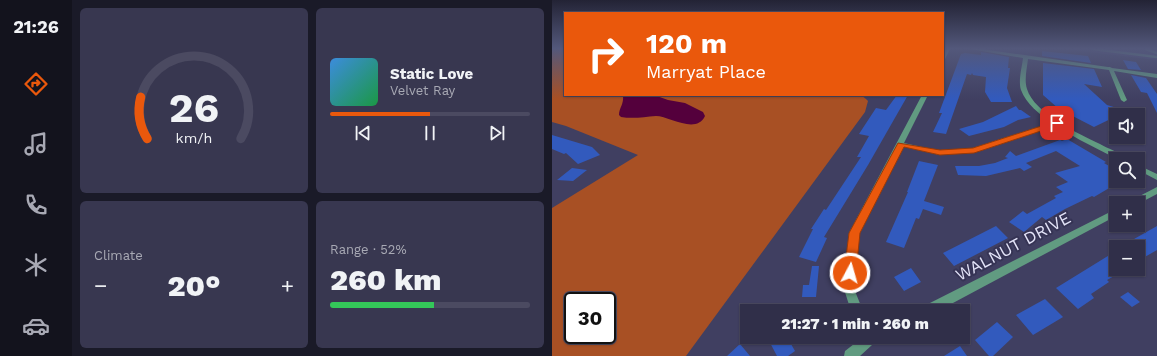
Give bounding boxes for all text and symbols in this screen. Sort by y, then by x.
text: 21:26 [13,16,59,37]
text: 120 m [646,27,727,60]
icon: right [580,28,632,80]
text: Marryat Place [646,61,766,82]
text: Static Love [390,65,473,83]
icon: directions [22,70,50,98]
text: 26 [169,82,219,131]
text: Velvet Ray [390,83,455,98]
pin [1040,106,1074,140]
map controls [1109,108,1145,276]
button: sound [1109,108,1145,144]
icon: arrive [1046,112,1068,134]
icon: previous [352,122,374,144]
icon: pause [419,122,441,144]
icon: next [486,122,508,144]
text: km/h [176,129,212,145]
icon: music [22,130,50,158]
button: search [1109,152,1145,188]
icon: phone [22,191,50,219]
button: + [1109,196,1145,232]
street label: WALNUT DRIVE [952,207,1074,285]
button: − [1109,240,1145,276]
text: Range · 52% [330,242,407,257]
text: Climate [94,248,143,263]
icon: climate [22,251,50,279]
position arrow [829,252,871,294]
text: 260 km [330,262,441,297]
text: 20° [168,268,220,303]
text: − [94,273,107,298]
text: + [281,273,294,298]
speed limit sign: 30 [564,292,616,344]
icon: car [22,312,50,340]
text: 21:27 · 1 min · 260 m [781,315,929,333]

